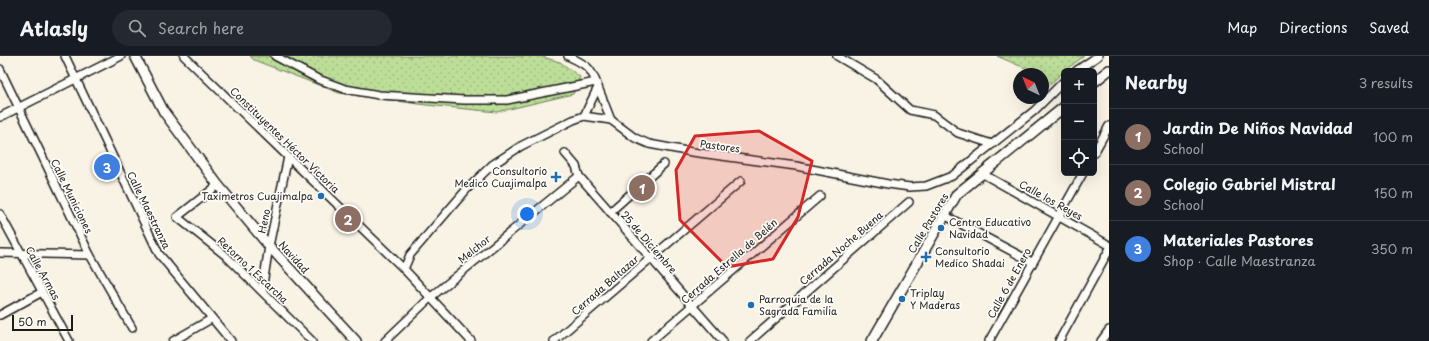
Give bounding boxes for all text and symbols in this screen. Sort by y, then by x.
search box [112,10,392,46]
text: Atlasly [20,14,88,42]
text: Search here [158,16,244,39]
icon: search [126,17,148,39]
text: Map [1227,17,1257,38]
text: Directions [1279,17,1347,38]
text: Saved [1369,17,1409,38]
north arrow [1013,68,1049,104]
map controls [1061,68,1097,176]
button: + [1061,68,1097,104]
text: Nearby [1125,69,1187,95]
text: 3 results [1359,73,1413,92]
street label: Constituyentes Héctor Victoria [227,83,344,197]
button: − [1061,104,1097,140]
text: Jardin De Niños Navidad [1163,116,1352,139]
text: 1 [1135,127,1141,146]
text: 100 m [1373,127,1413,146]
street label: Pastores [699,135,741,156]
text: School [1163,139,1204,158]
button: locate [1061,140,1097,176]
pin: 3 [94,152,120,182]
street label: Calle Municiones [48,156,97,236]
place label: Consultorio Medico Cuajimalpa [454,163,548,190]
street label: Calle Maestranza [124,168,175,252]
marker: Consultorio Medico Cuajimalpa [550,171,562,183]
text: Colegio Gabriel Mistral [1163,172,1336,195]
pin: 1 [629,173,655,203]
street label: Calle los Reyes [1017,176,1086,223]
text: 2 [1133,183,1143,202]
text: 150 m [1374,183,1413,202]
place label: Taximetros Cuajimalpa [202,188,314,203]
street label: Calle Pastores [904,189,952,256]
marker: Taximetros Cuajimalpa [316,191,326,201]
text: School [1163,195,1204,214]
pin: 2 [335,204,361,234]
your location [517,204,537,224]
street label: Heno [254,207,274,235]
street label: 25 de Diciembre [618,207,681,277]
street label: Cerrada Noche Buena [796,207,886,288]
place label: Centro Educativo Navidad [949,214,1032,241]
street label: Cerrada Estrella de Belén [677,215,780,307]
marker: Centro Educativo Navidad [936,223,946,233]
text: Materiales Pastores [1163,228,1313,251]
street label: Melchor [454,231,493,266]
street label: Retorno 1 Escarcha [215,233,292,306]
street label: Navidad [276,237,313,276]
text: 3 [1134,239,1142,258]
text: 350 m [1371,239,1413,258]
street label: Calle Armas [23,243,64,303]
place label: Consultorio Medico Shadai [935,243,1005,270]
street label: Calle 6 de Enero [983,244,1034,321]
street label: Cerrada Baltazar [568,251,642,318]
marker: Consultorio Medico Shadai [920,251,932,263]
text: Shop · Calle Maestranza [1163,251,1316,270]
place label: Triplay Y Maderas [910,285,961,312]
place label: Parroquia de la Sagrada Familia [759,291,838,318]
marker: Triplay Y Maderas [897,294,907,304]
marker: Parroquia de la Sagrada Familia [746,300,756,310]
scale bar [12,313,73,332]
text: 50 m [18,313,47,330]

